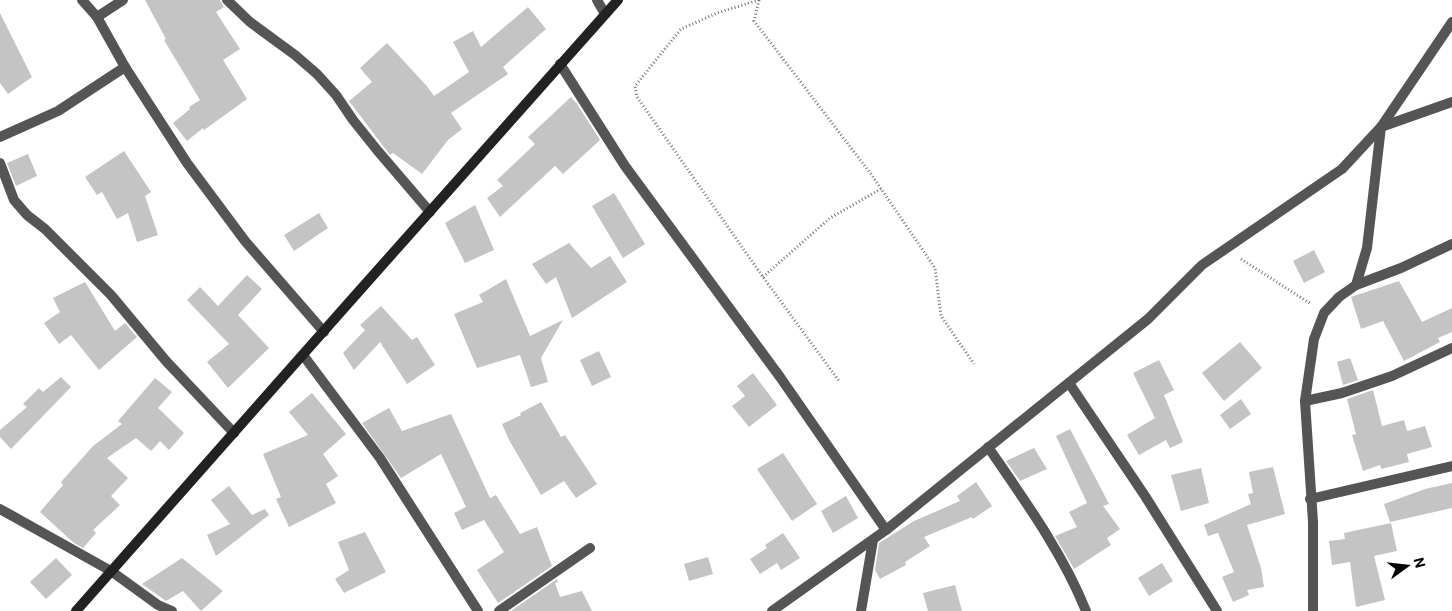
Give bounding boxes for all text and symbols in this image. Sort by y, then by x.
north arrow [1382,541,1432,591]
text: N [1411,556,1429,569]

